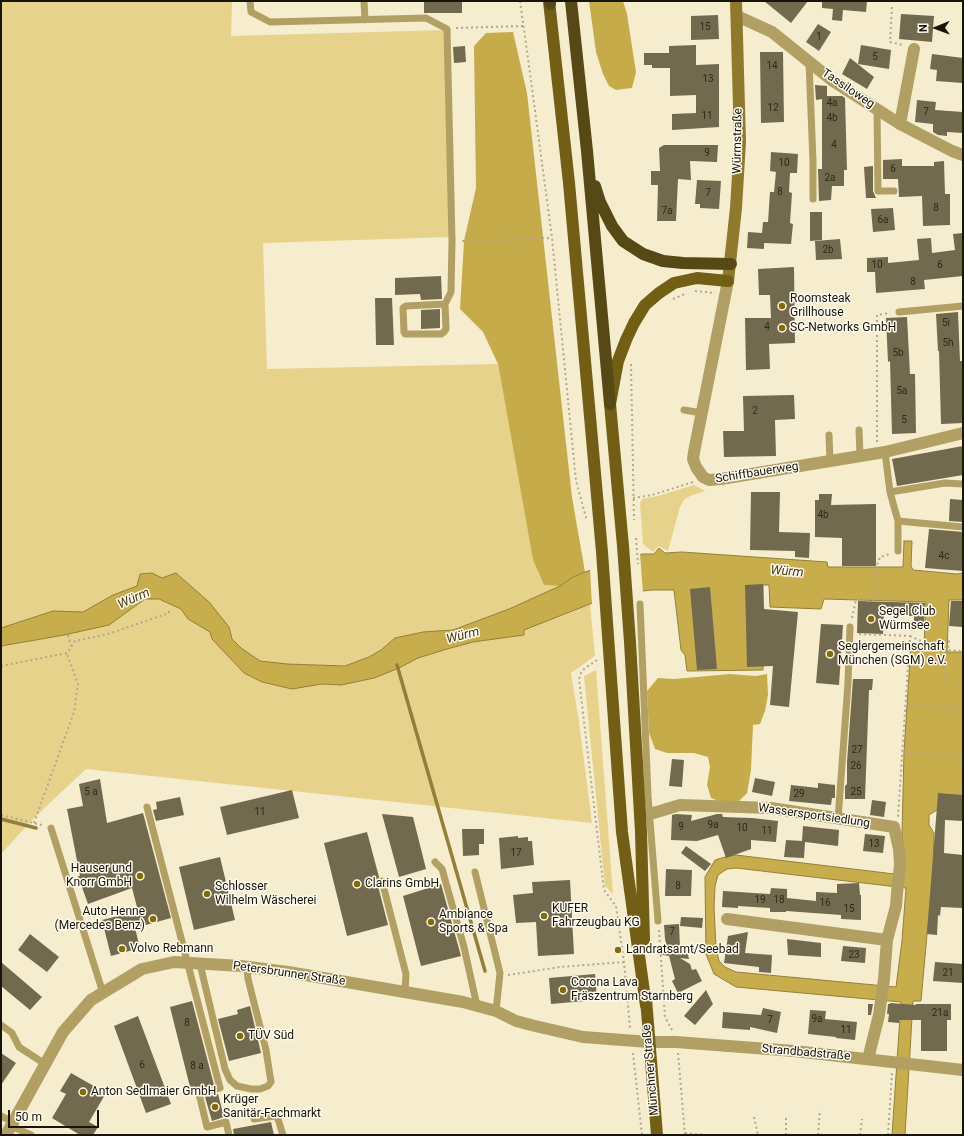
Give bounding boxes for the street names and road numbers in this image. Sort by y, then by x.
street label: Tassiloweg [819,66,877,112]
street label: Würmstraße [730,108,746,174]
street label: Schiffbauerweg [714,459,800,487]
street label: Wassersportsiedlung [757,801,871,831]
street label: Petersbrunner Straße [232,959,346,989]
street label: Münchner Straße [640,1024,662,1116]
street label: Strandbadstraße [761,1042,851,1064]

